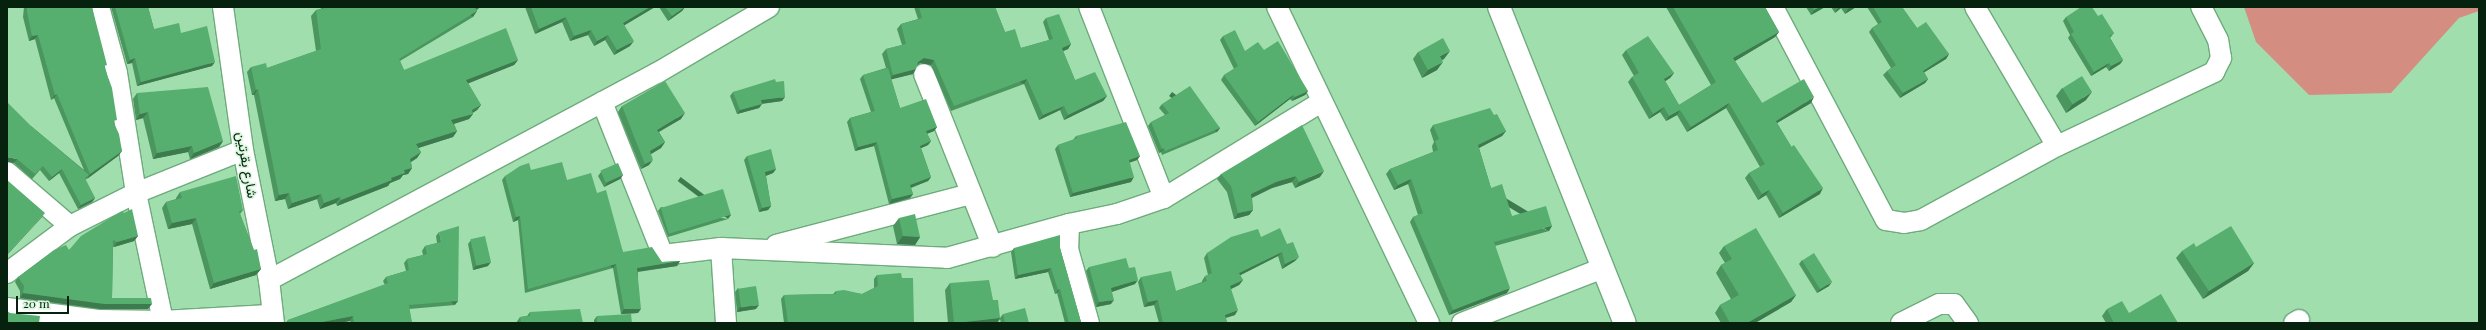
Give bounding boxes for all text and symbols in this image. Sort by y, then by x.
street label: شارع بقرتين [233,130,261,200]
scale bar [18,288,71,314]
text: 20 m [23,295,50,311]

